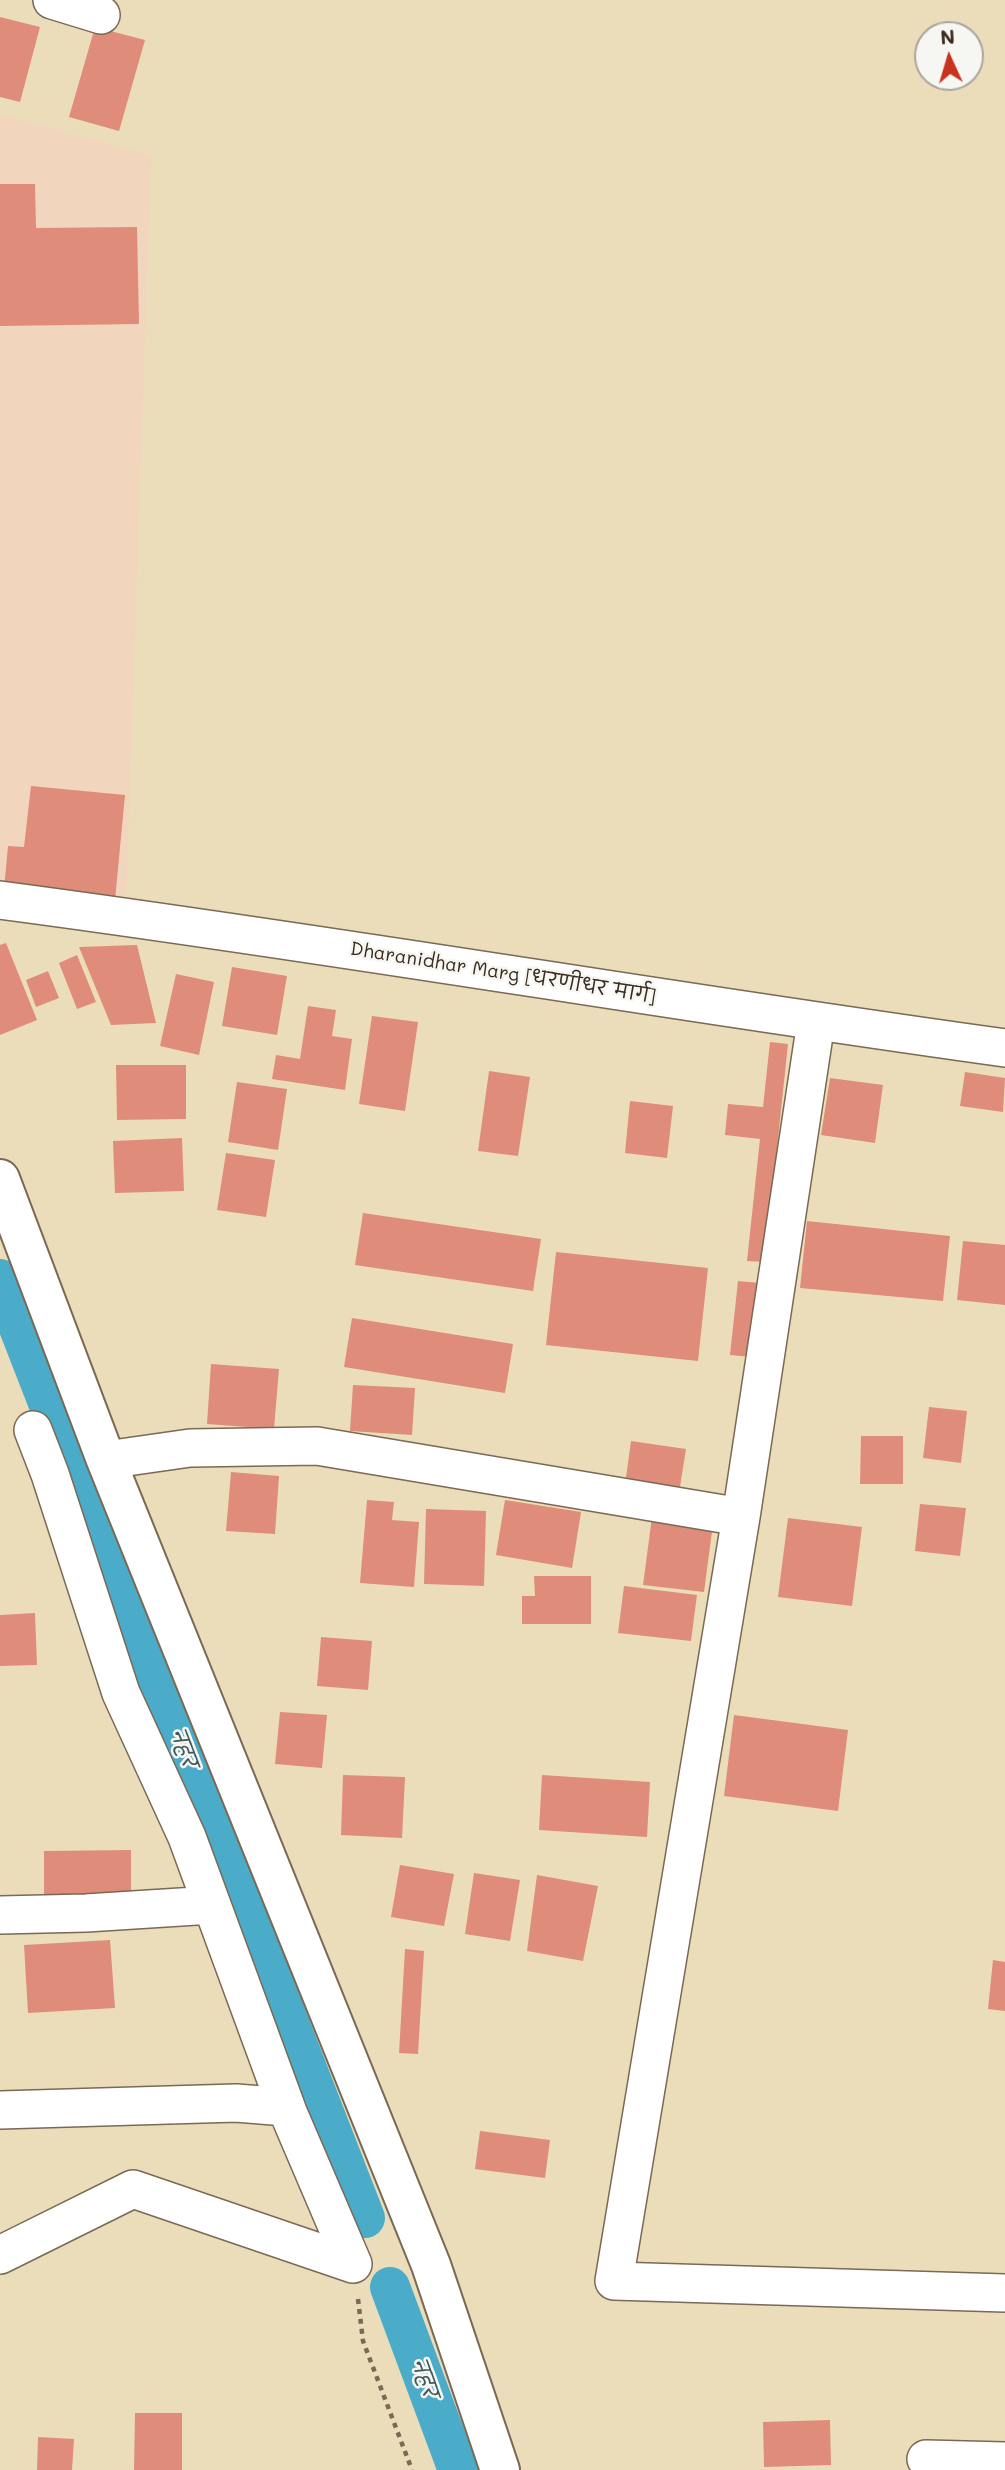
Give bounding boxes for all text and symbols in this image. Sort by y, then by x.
north arrow [914,21,984,91]
text: N [940,24,956,50]
street label: Dharanidhar Marg [धरणीधर मार्ग] [349,938,657,1008]
water label: नहर [164,1725,202,1771]
water label: नहर [405,2355,443,2401]

